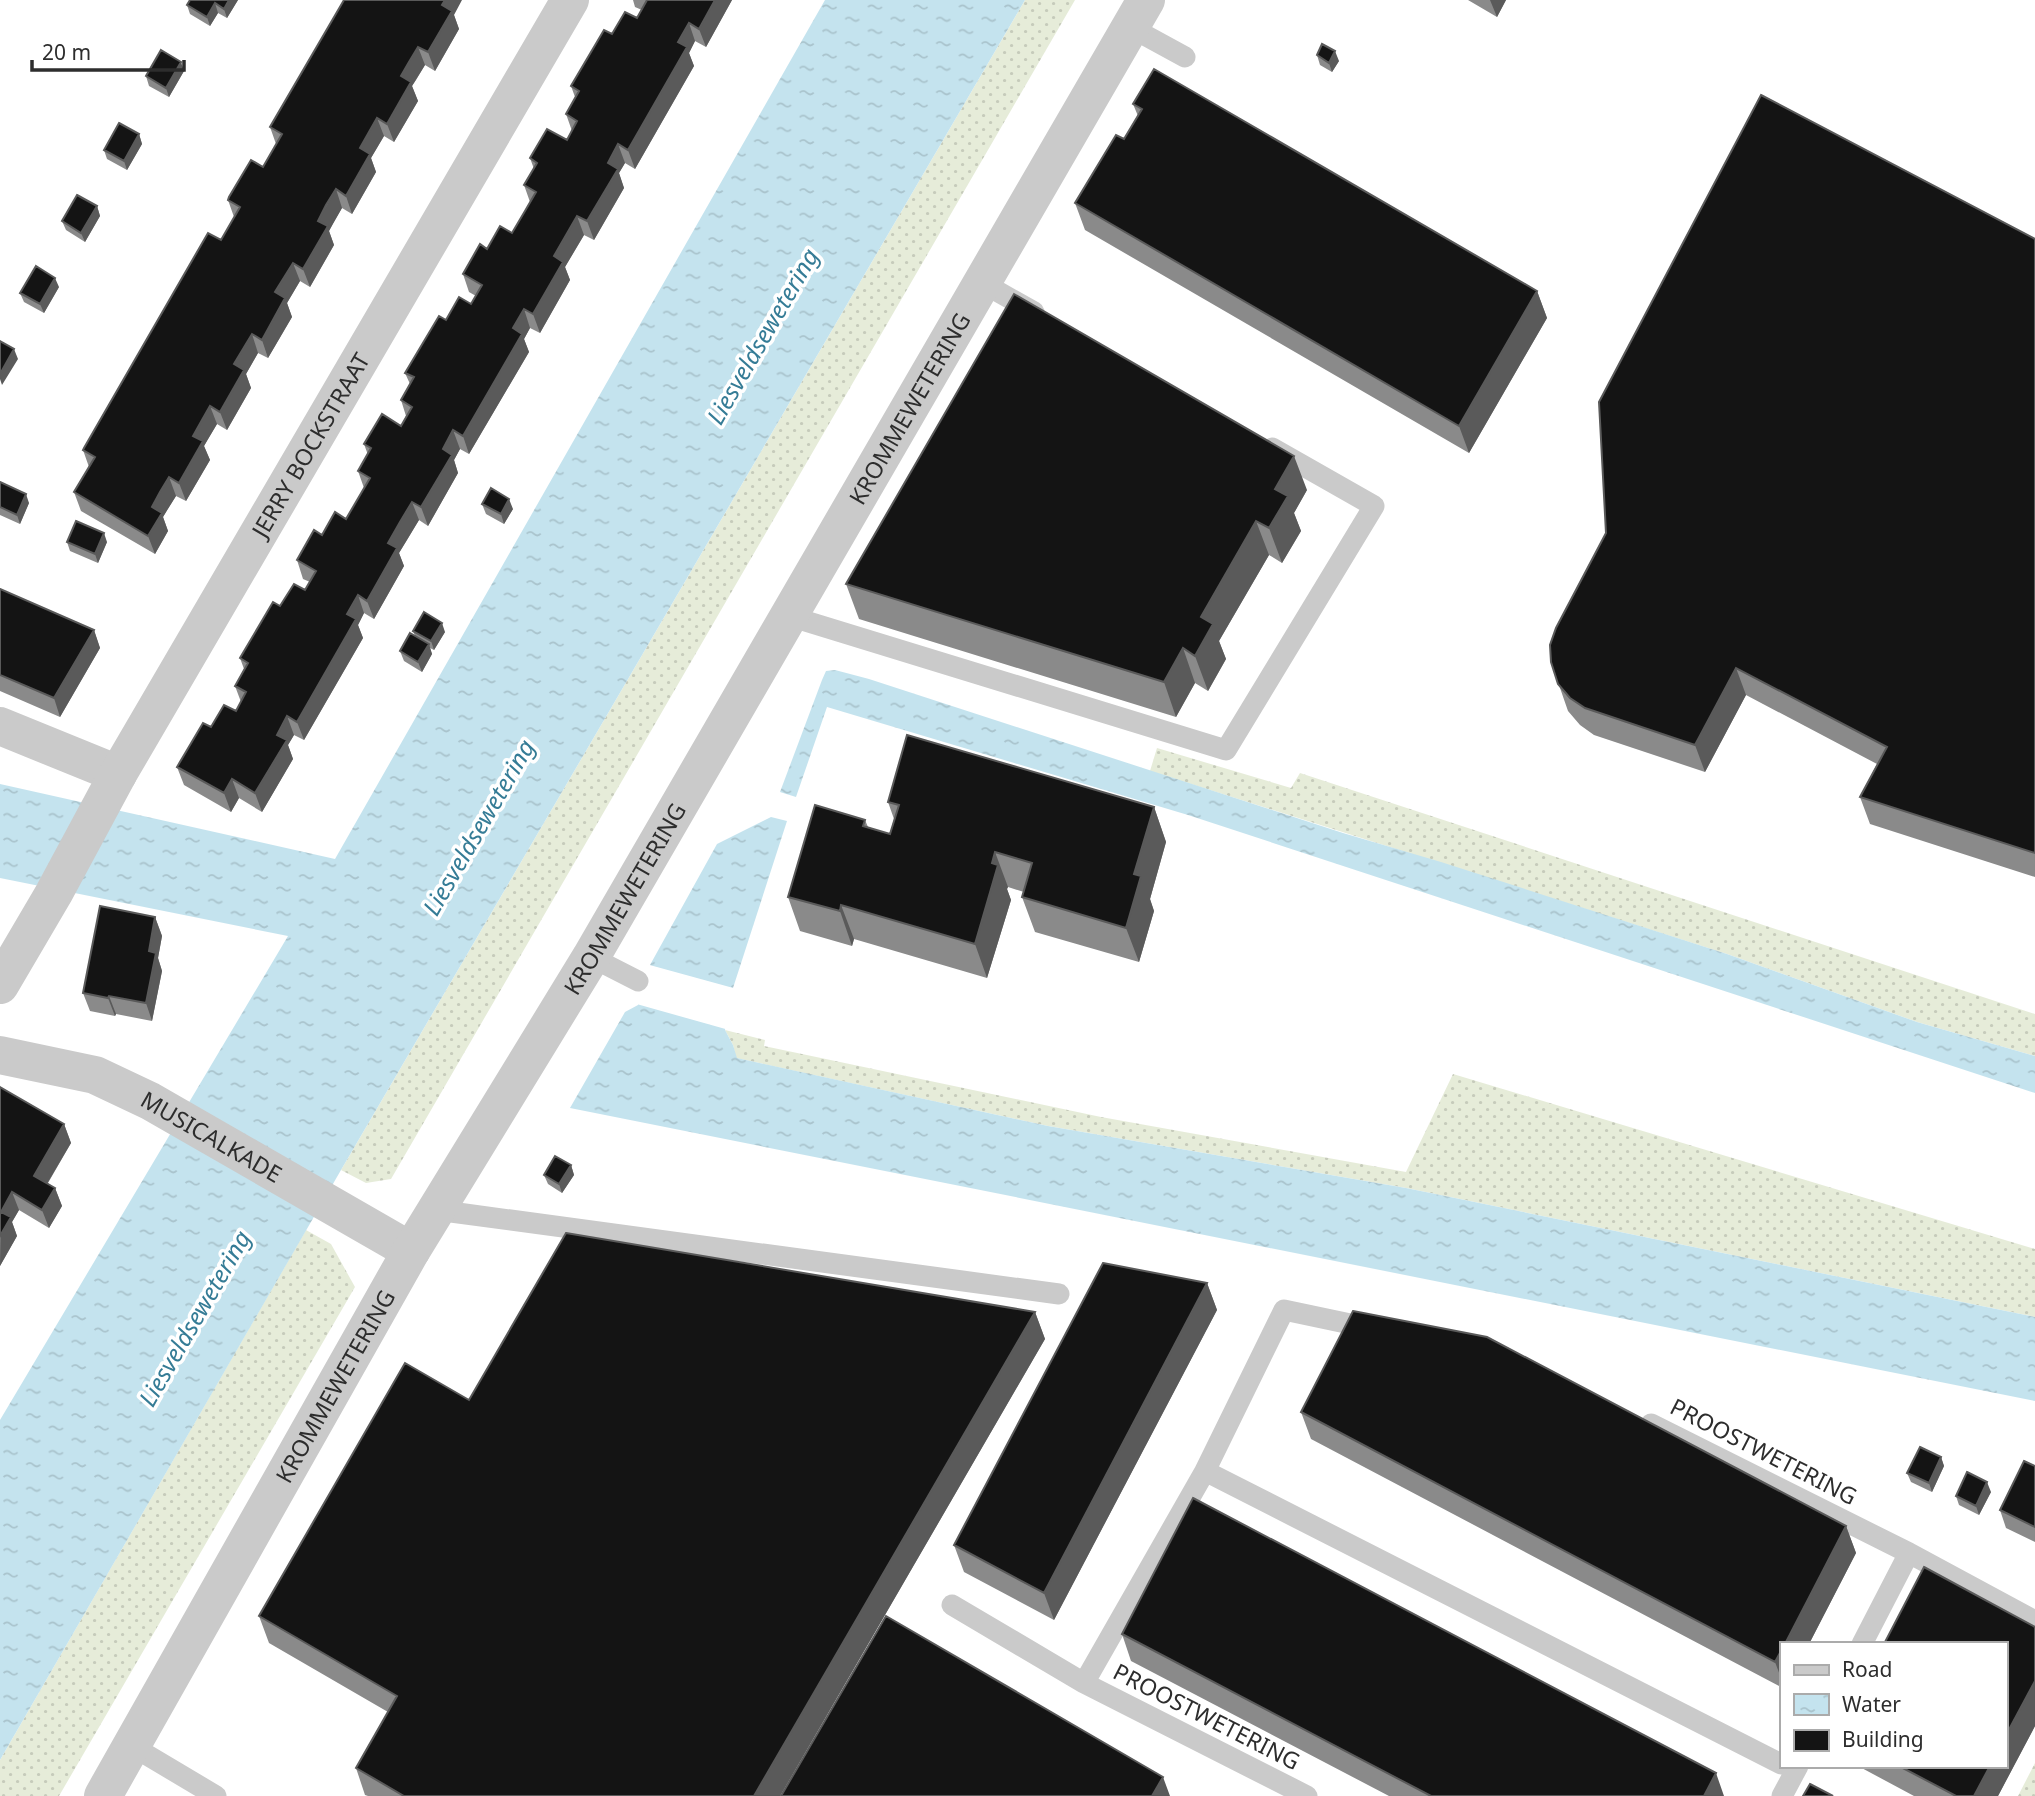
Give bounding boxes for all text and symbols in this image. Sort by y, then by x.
scale bar [32,28,184,72]
text: 20 m [42,38,91,66]
water label: Liesveldsewetering [698,242,826,430]
street label: KROMMEWETERING [841,306,978,510]
street label: JERRY BOCKSTRAAT [243,346,377,545]
water label: Liesveldsewetering [414,733,542,921]
street label: KROMMEWETERING [556,797,693,1001]
street label: MUSICALKADE [135,1083,288,1190]
water label: Liesveldsewetering [130,1224,258,1412]
street label: KROMMEWETERING [267,1284,402,1488]
street label: PROOSTWETERING [1665,1390,1863,1512]
legend [1780,1642,2007,1768]
street label: PROOSTWETERING [1108,1655,1306,1777]
text: Road [1842,1655,1892,1683]
text: Water [1842,1690,1901,1718]
text: Building [1842,1725,1924,1753]

